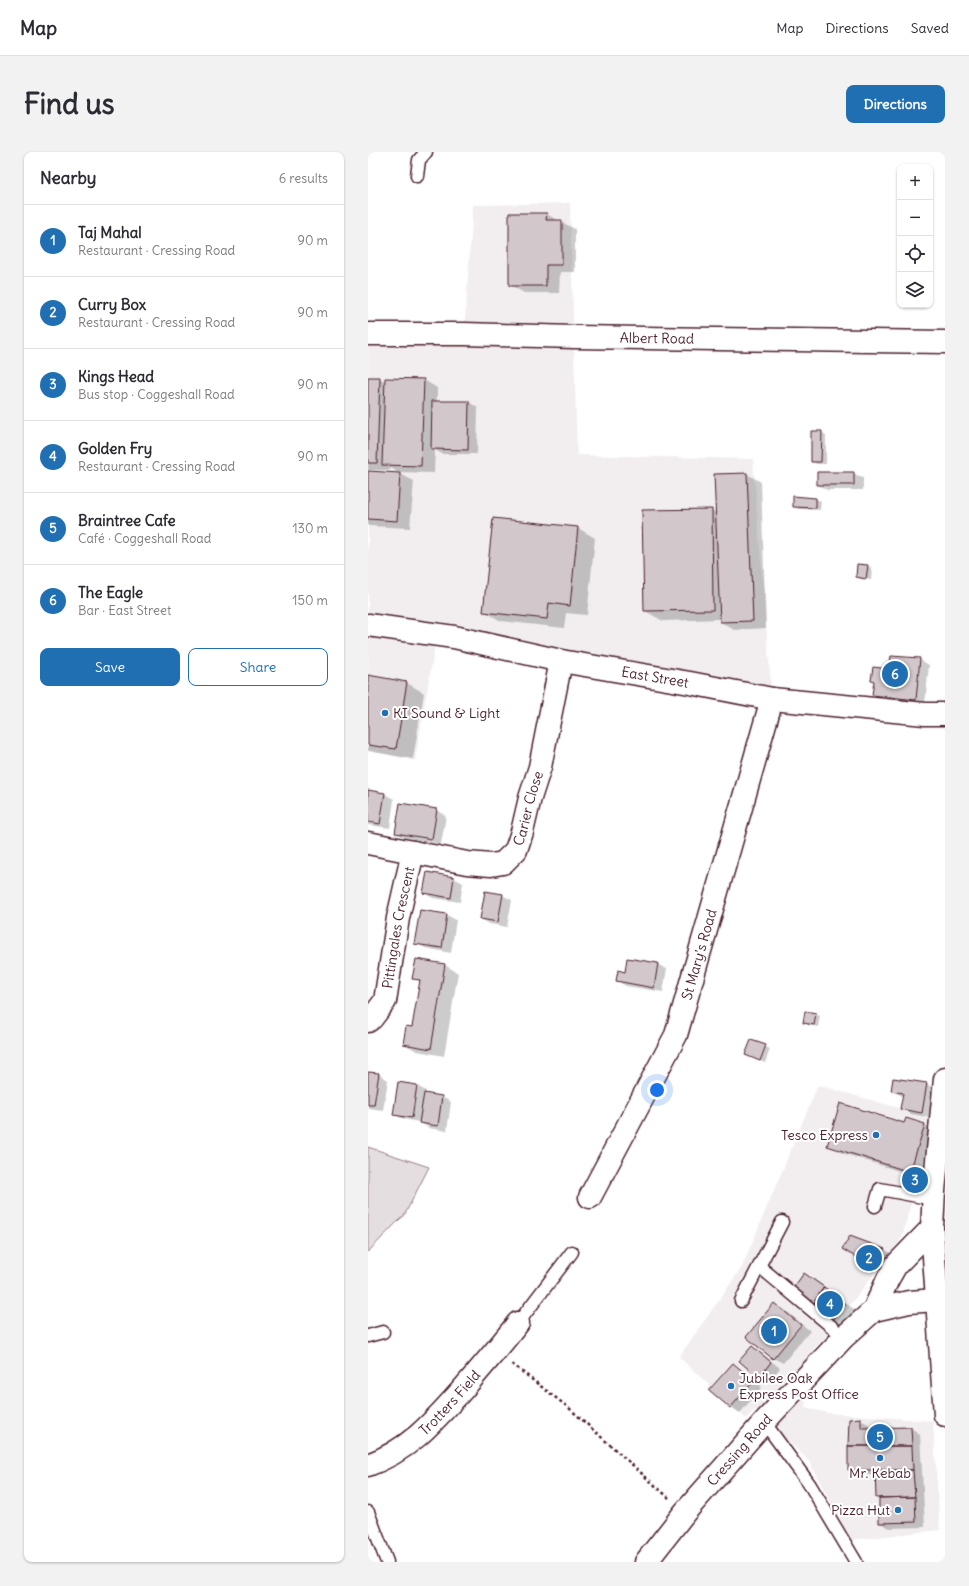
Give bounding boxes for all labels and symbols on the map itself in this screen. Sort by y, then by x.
street label: Albert Road [620,329,694,348]
pin: 6 [882,659,908,689]
street label: East Street [620,662,690,692]
place label: KI Sound & Light [393,704,500,722]
marker: KI Sound & Light [380,708,390,718]
street label: Carier Close [509,769,547,848]
street label: Pittingales Crescent [378,864,418,990]
street label: St Mary's Road [677,907,721,1002]
your location [647,1080,667,1100]
place label: Tesco Express [781,1126,868,1144]
marker: Tesco Express [871,1130,881,1140]
pin: 3 [902,1165,928,1195]
pin: 2 [856,1243,882,1273]
pin: 4 [817,1289,843,1319]
pin: 1 [761,1316,787,1346]
street label: Trotters Field [415,1366,484,1439]
place label: Jubilee Oak Express Post Office [739,1369,859,1403]
marker: Jubilee Oak Express Post Office [726,1381,736,1391]
street label: Cressing Road [703,1410,776,1490]
pin: 5 [867,1422,893,1452]
marker: Mr. Kebab [875,1453,885,1463]
place label: Mr. Kebab [849,1464,911,1482]
place label: Pizza Hut [831,1501,890,1519]
marker: Pizza Hut [893,1505,903,1515]

